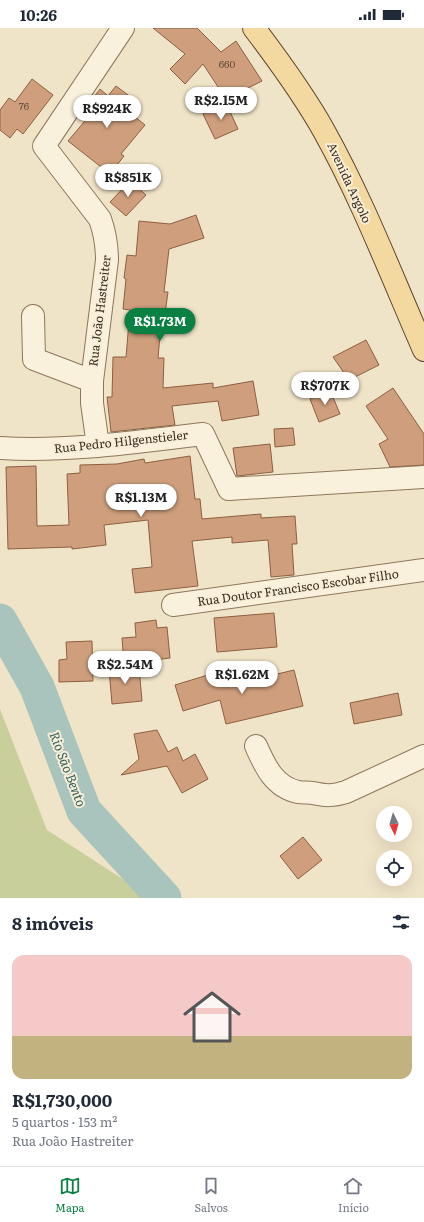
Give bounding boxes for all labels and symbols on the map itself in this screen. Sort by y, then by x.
house number: 660 [219,56,235,71]
pin: R$2.15M [184,87,258,121]
pin: R$924K [74,95,140,129]
house number: 76 [19,98,30,113]
street label: Avenida Argolo [323,139,377,226]
pin: R$851K [95,164,161,198]
street label: Rua João Hastreiter [83,254,115,368]
pin: R$1.73M [123,308,197,342]
pin: R$707K [292,372,358,406]
street label: Rua Pedro Hilgenstieler [53,425,189,457]
pin: R$1.13M [104,484,178,518]
street label: Rua Doutor Francisco Escobar Filho [196,564,400,610]
pin: R$2.54M [88,651,162,685]
pin: R$1.62M [205,661,279,695]
water label: Rio São Bento [45,729,91,809]
north arrow [376,806,412,842]

